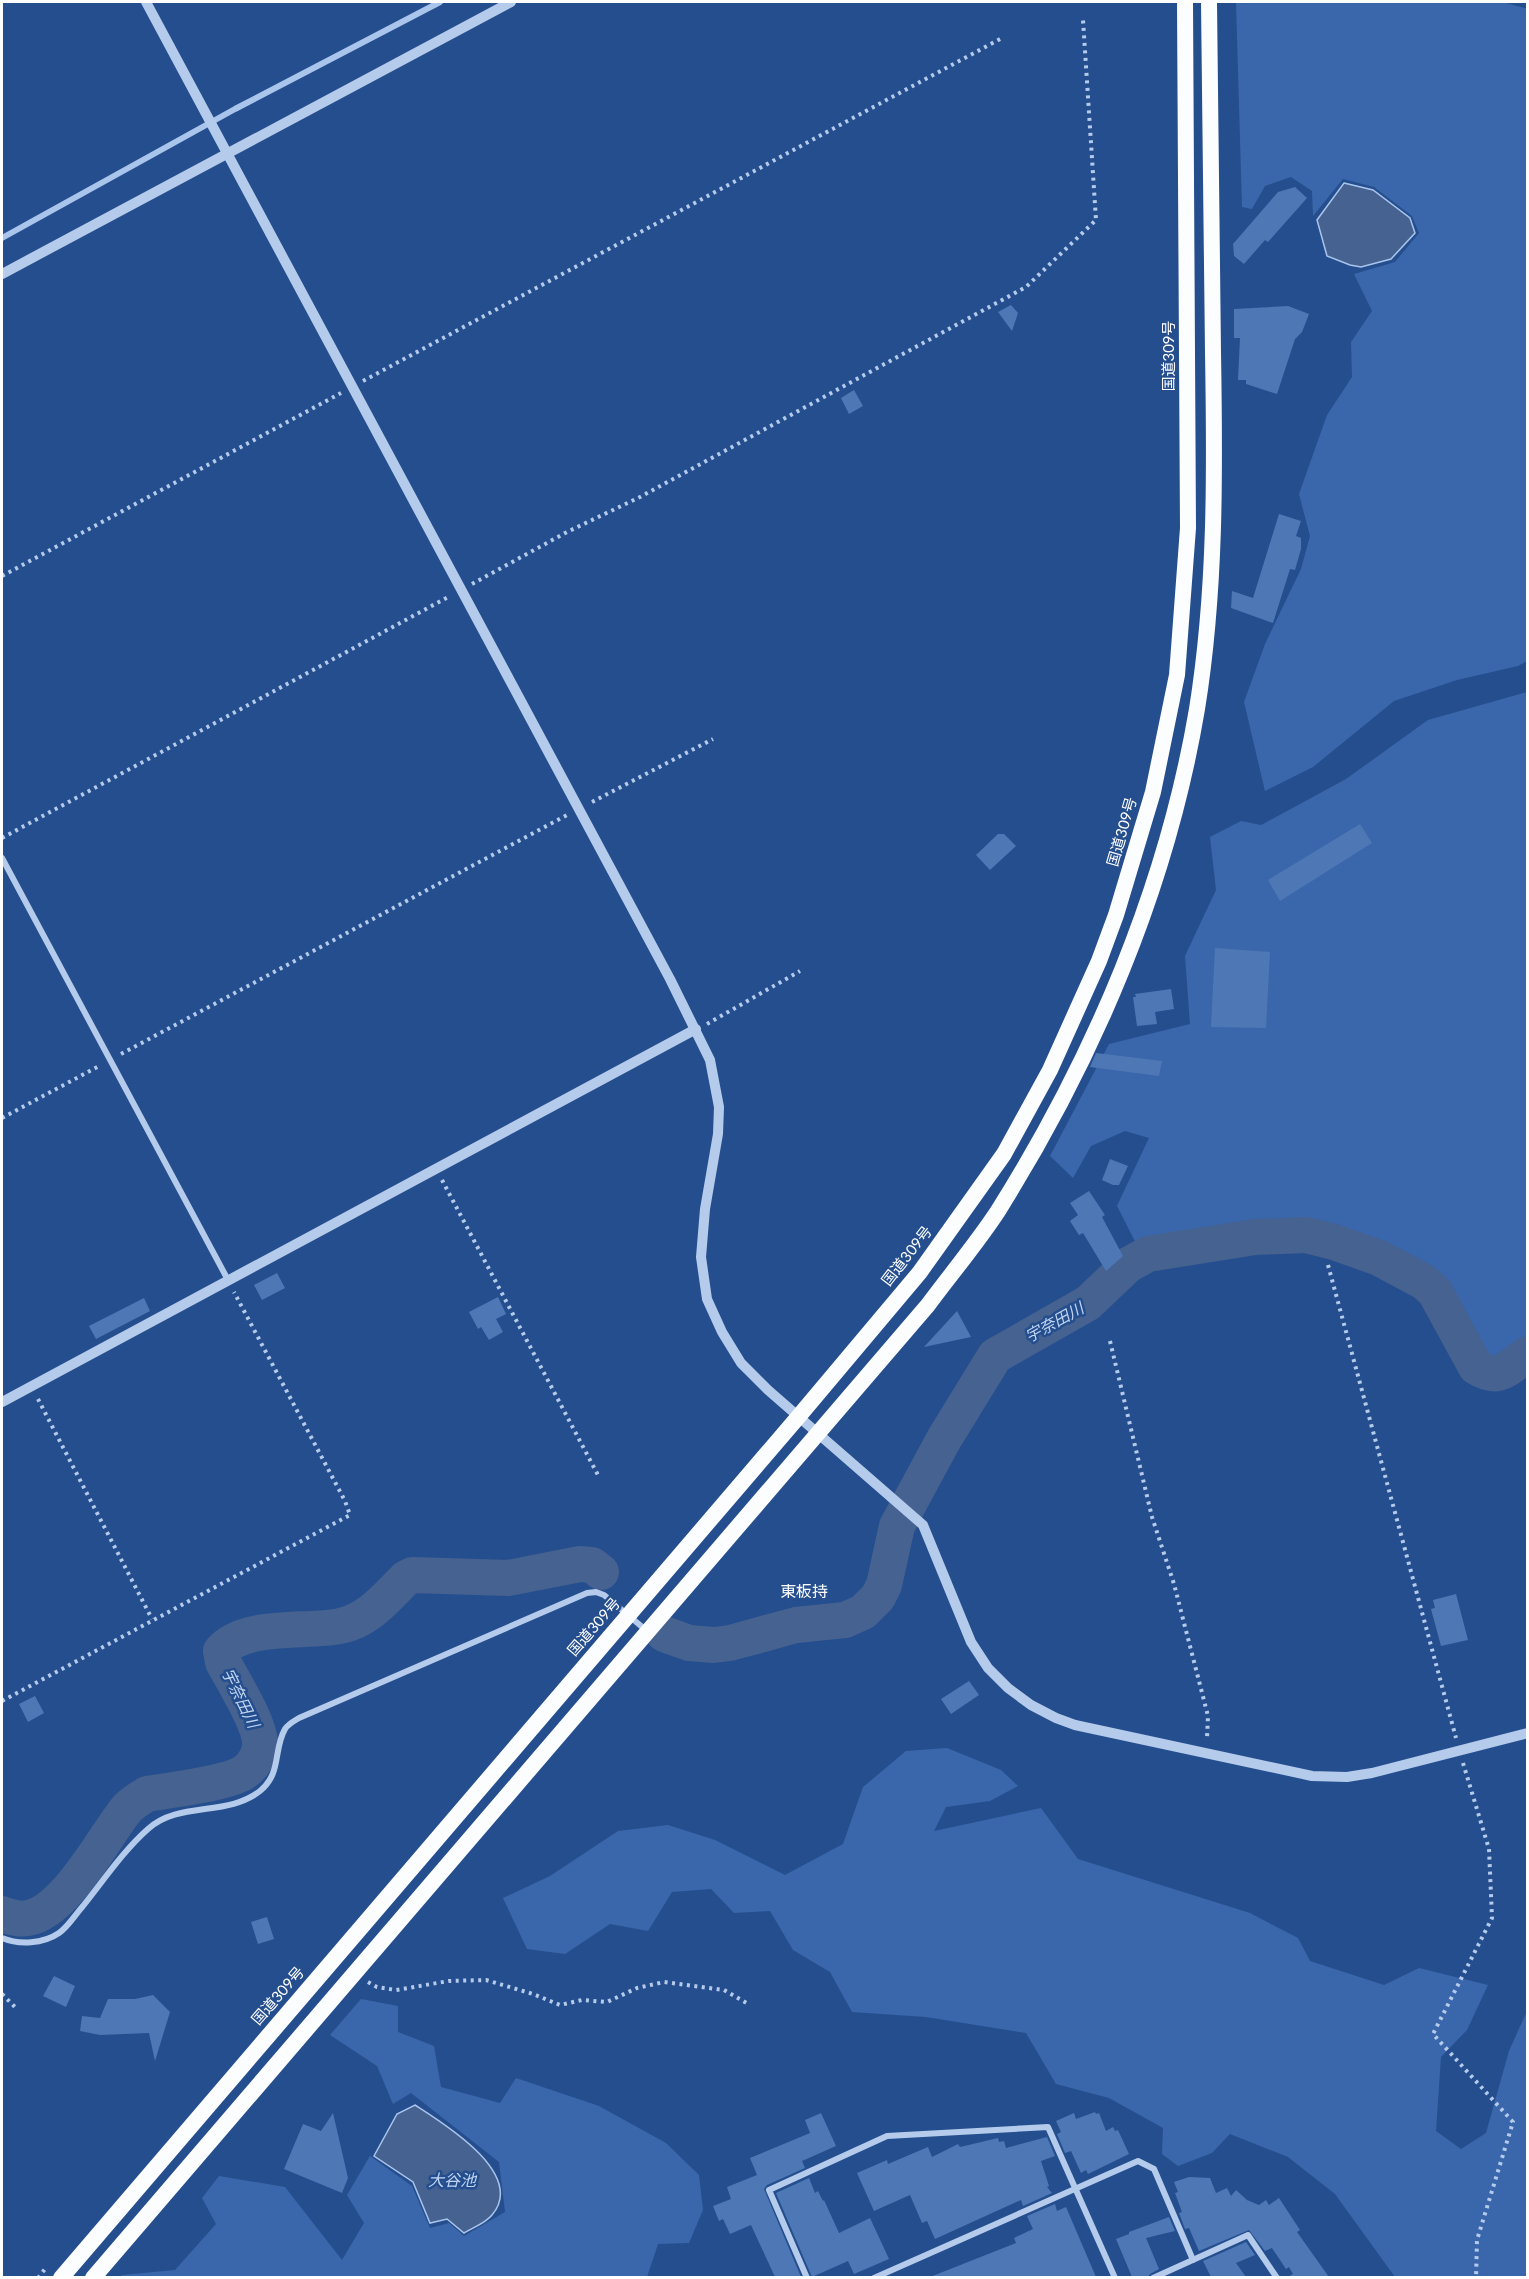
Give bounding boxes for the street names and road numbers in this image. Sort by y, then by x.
street label: 国道309号 [1159,320,1177,392]
street label: 国道309号 [1103,795,1139,868]
street label: 国道309号 [877,1222,935,1289]
street label: 国道309号 [563,1594,623,1659]
street label: 国道309号 [247,1963,307,2028]

